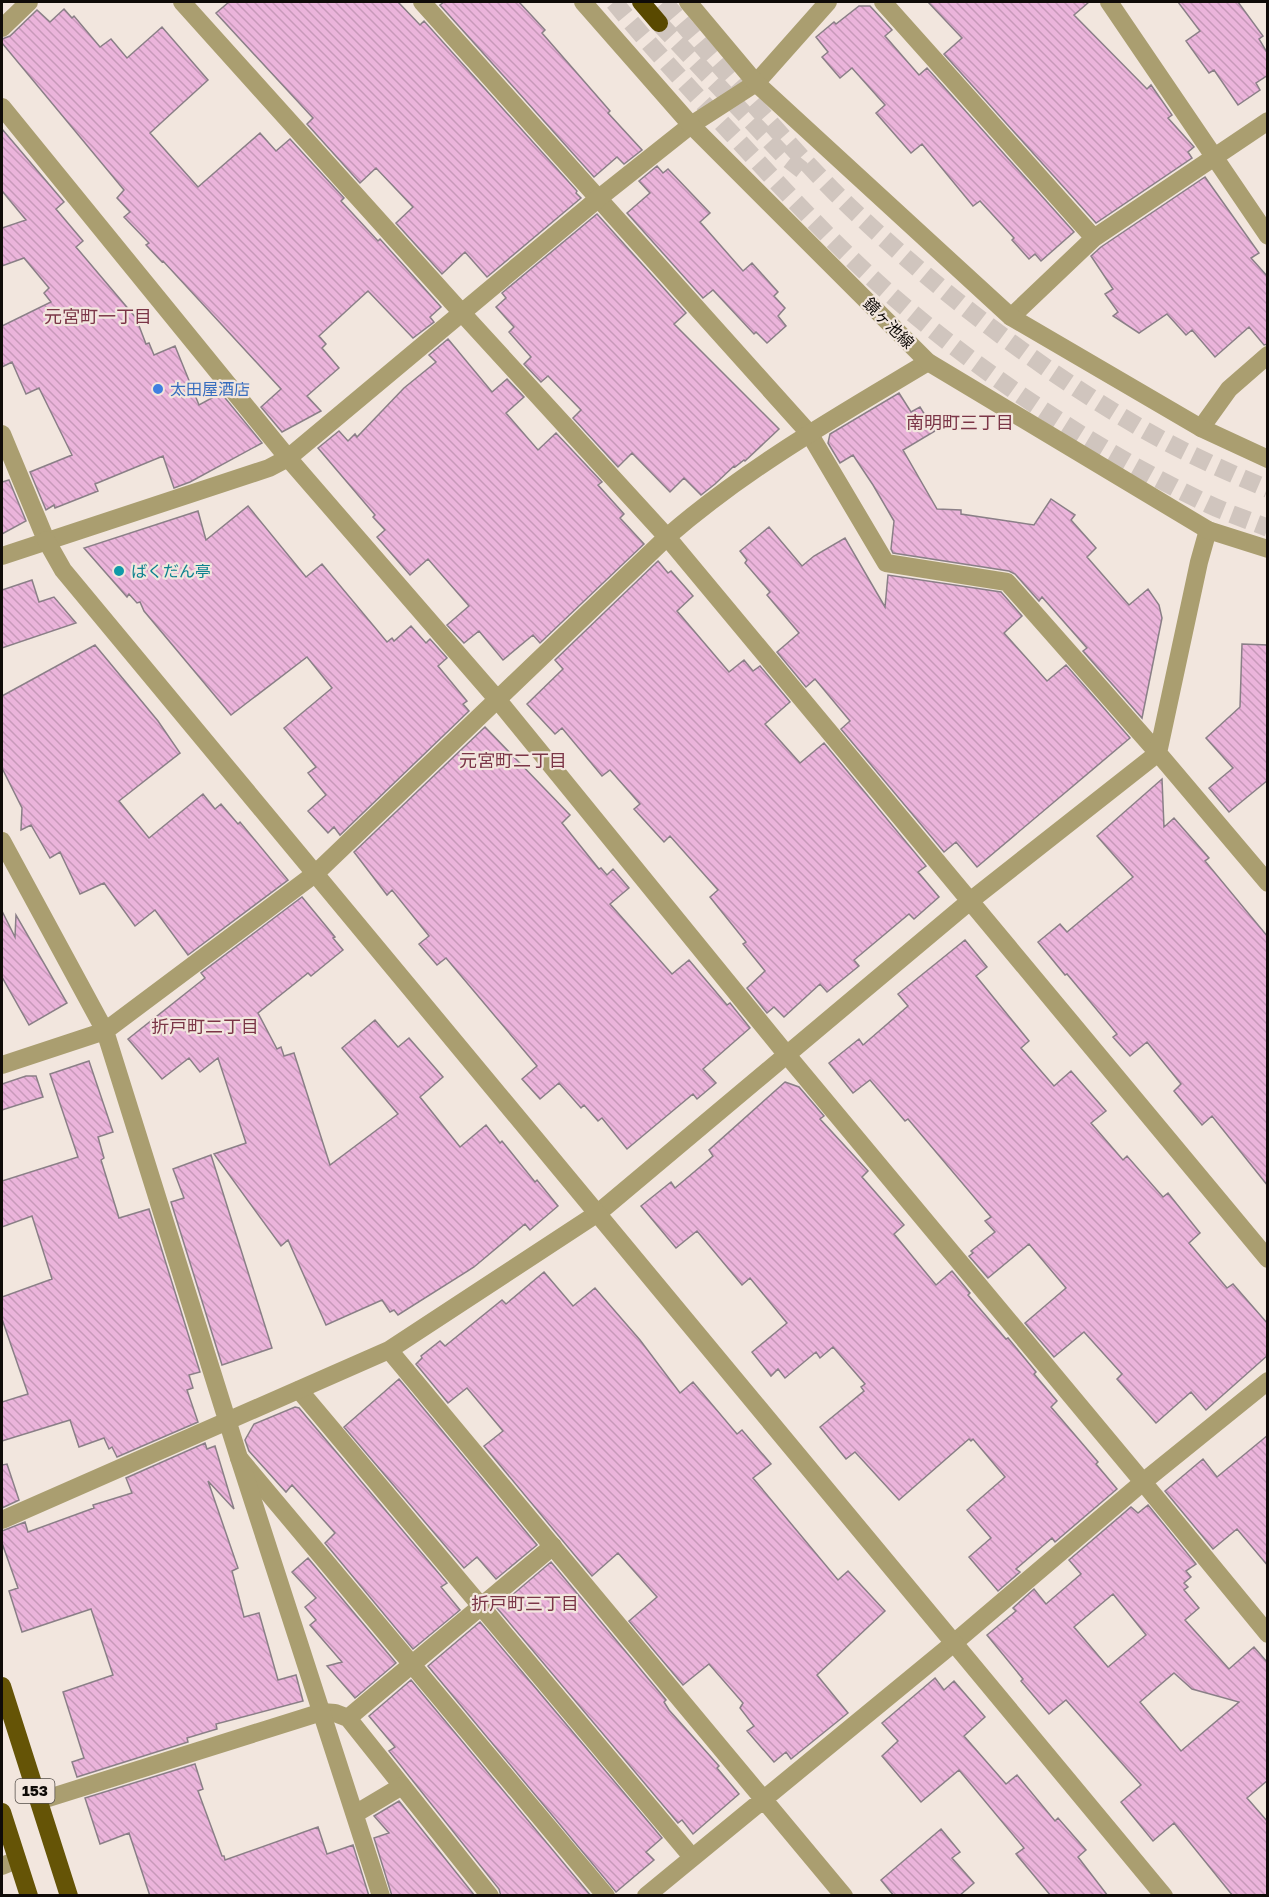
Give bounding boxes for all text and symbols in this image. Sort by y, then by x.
street label: 鏡ヶ池線 [859,293,919,353]
district label: 元宮町一丁目 [44,305,152,327]
place label: 太田屋酒店 [170,379,250,399]
marker: 太田屋酒店 [151,382,165,396]
district label: 南明町三丁目 [906,411,1014,433]
place label: ばくだん亭 [131,561,211,581]
marker: ばくだん亭 [112,564,126,578]
district label: 元宮町二丁目 [459,749,567,771]
district label: 折戸町二丁目 [151,1015,259,1037]
district label: 折戸町三丁目 [471,1592,579,1614]
road number: 153 [15,1779,54,1803]

